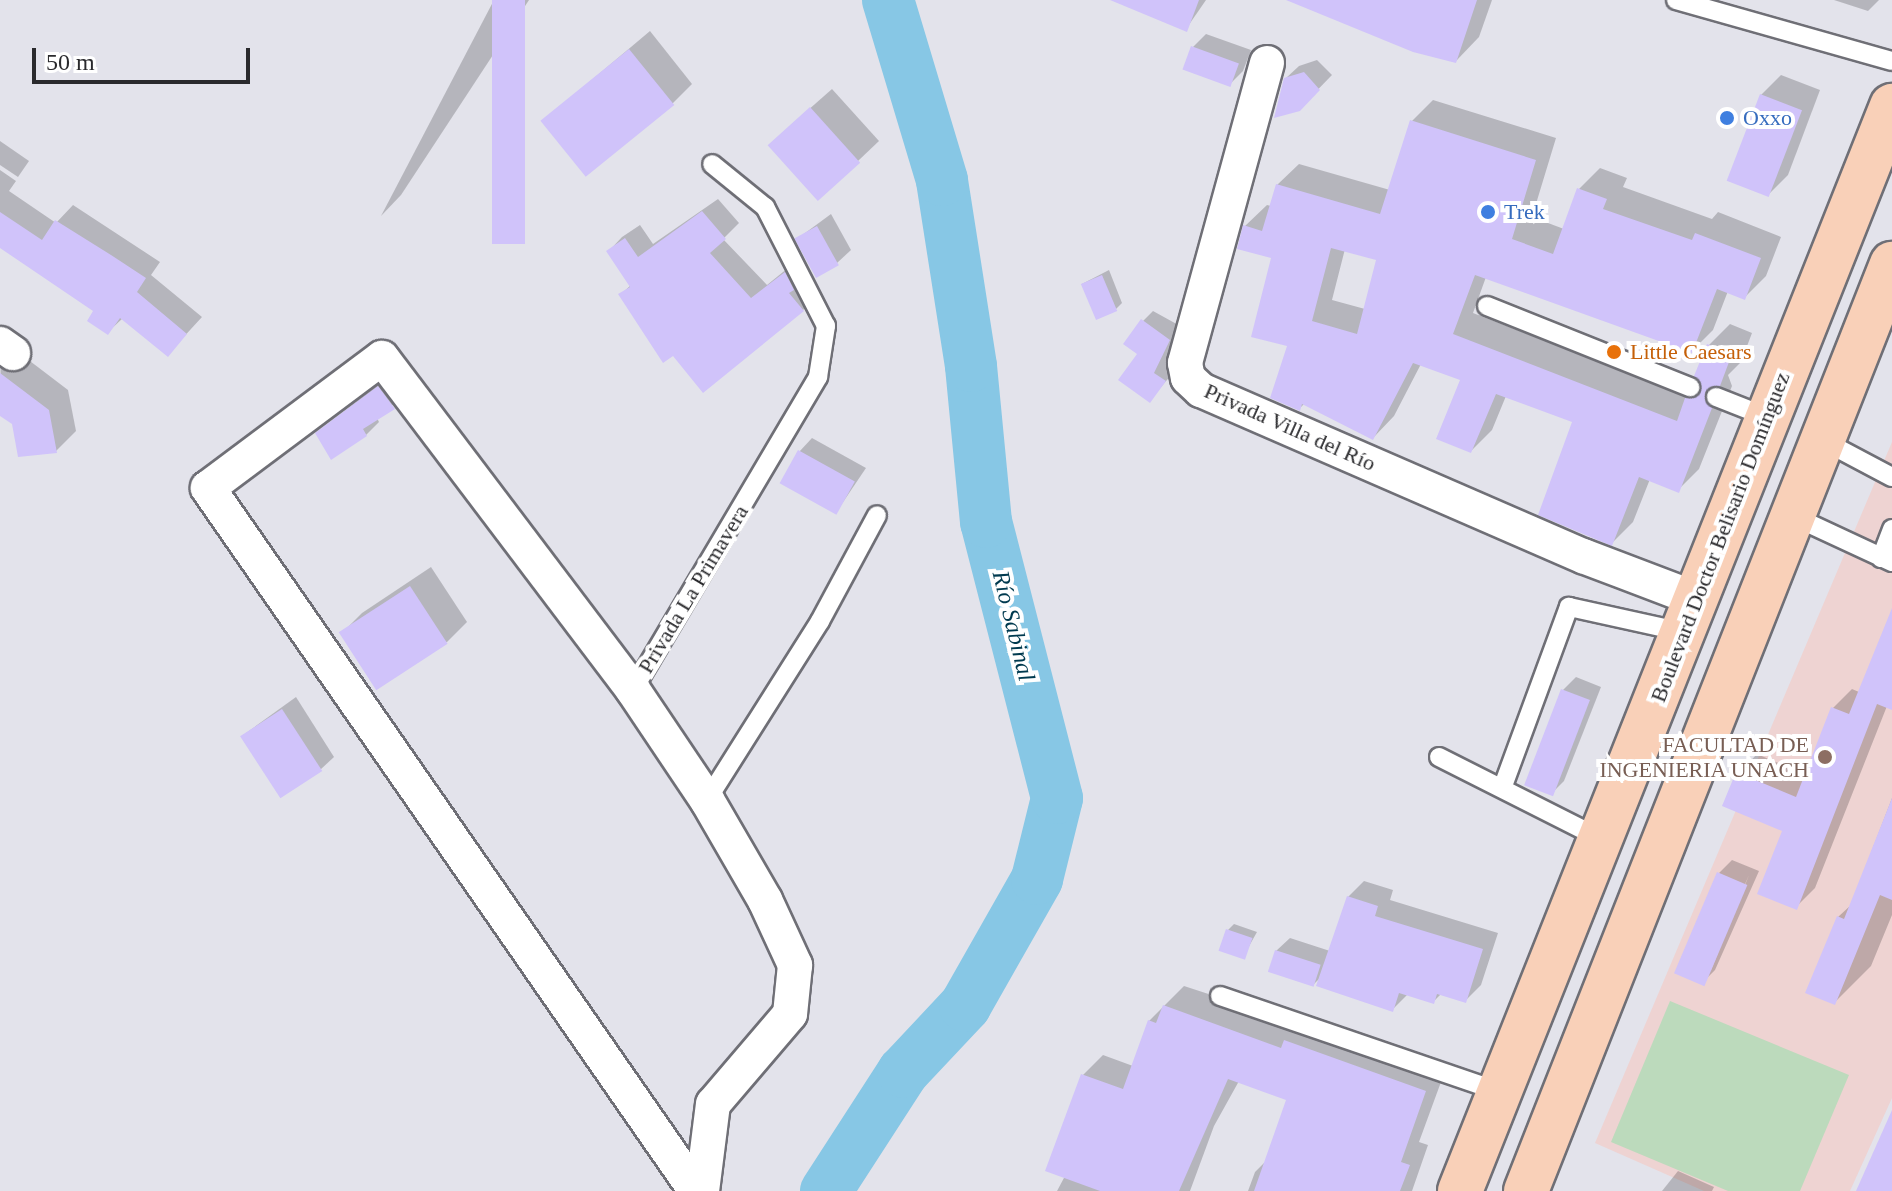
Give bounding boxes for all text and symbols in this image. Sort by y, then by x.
scale bar [36,32,254,82]
text: 50 m [46,49,95,75]
place label: Oxxo [1743,105,1792,131]
marker: Oxxo [1718,109,1736,127]
place label: Trek [1504,199,1545,225]
marker: Trek [1479,203,1497,221]
place label: Little Caesars [1630,339,1752,365]
marker: Little Caesars [1605,343,1623,361]
street label: Boulevard Doctor Belisario Domínguez [1645,368,1795,706]
street label: Privada Villa del Río [1200,377,1380,477]
street label: Privada La Primavera [632,500,754,678]
water label: Río Sabinal [985,568,1041,684]
place label: FACULTAD DE INGENIERIA UNACH [1598,731,1809,782]
marker: FACULTAD DE INGENIERIA UNACH [1816,748,1834,766]

